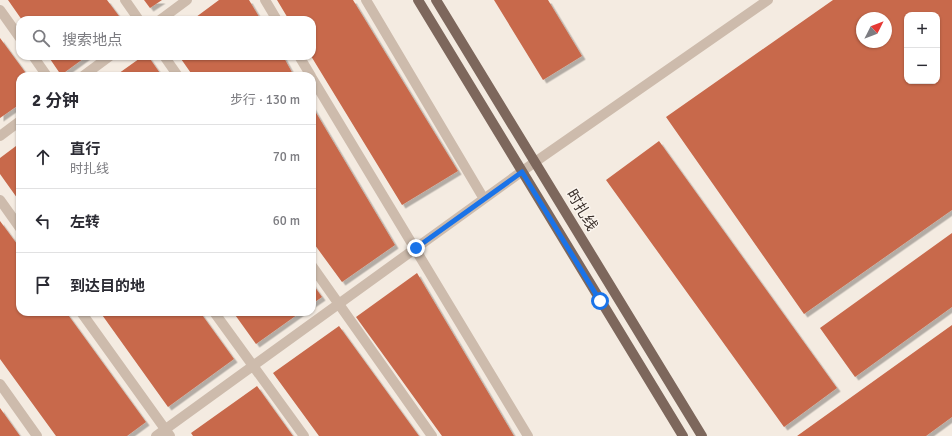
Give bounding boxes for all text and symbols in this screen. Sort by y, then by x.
north arrow [856,12,892,48]
map controls [904,12,940,84]
button: + [904,12,940,48]
search box [16,16,316,60]
icon: search [30,27,52,49]
text: 搜索地点 [62,31,122,49]
button: − [904,48,940,84]
text: 2 分钟 [32,90,79,111]
text: 步行 · 130 m [230,92,300,108]
text: 直行 [70,140,100,158]
icon: ahead [32,146,54,168]
text: 70 m [273,149,300,165]
text: 时扎线 [70,161,109,177]
street label: 时扎线 [563,186,601,234]
icon: left [32,210,54,232]
text: 左转 [70,213,100,231]
text: 60 m [273,213,300,229]
route end [407,239,425,257]
icon: arrive [32,274,54,296]
text: 到达目的地 [70,277,145,295]
route start [591,292,609,310]

